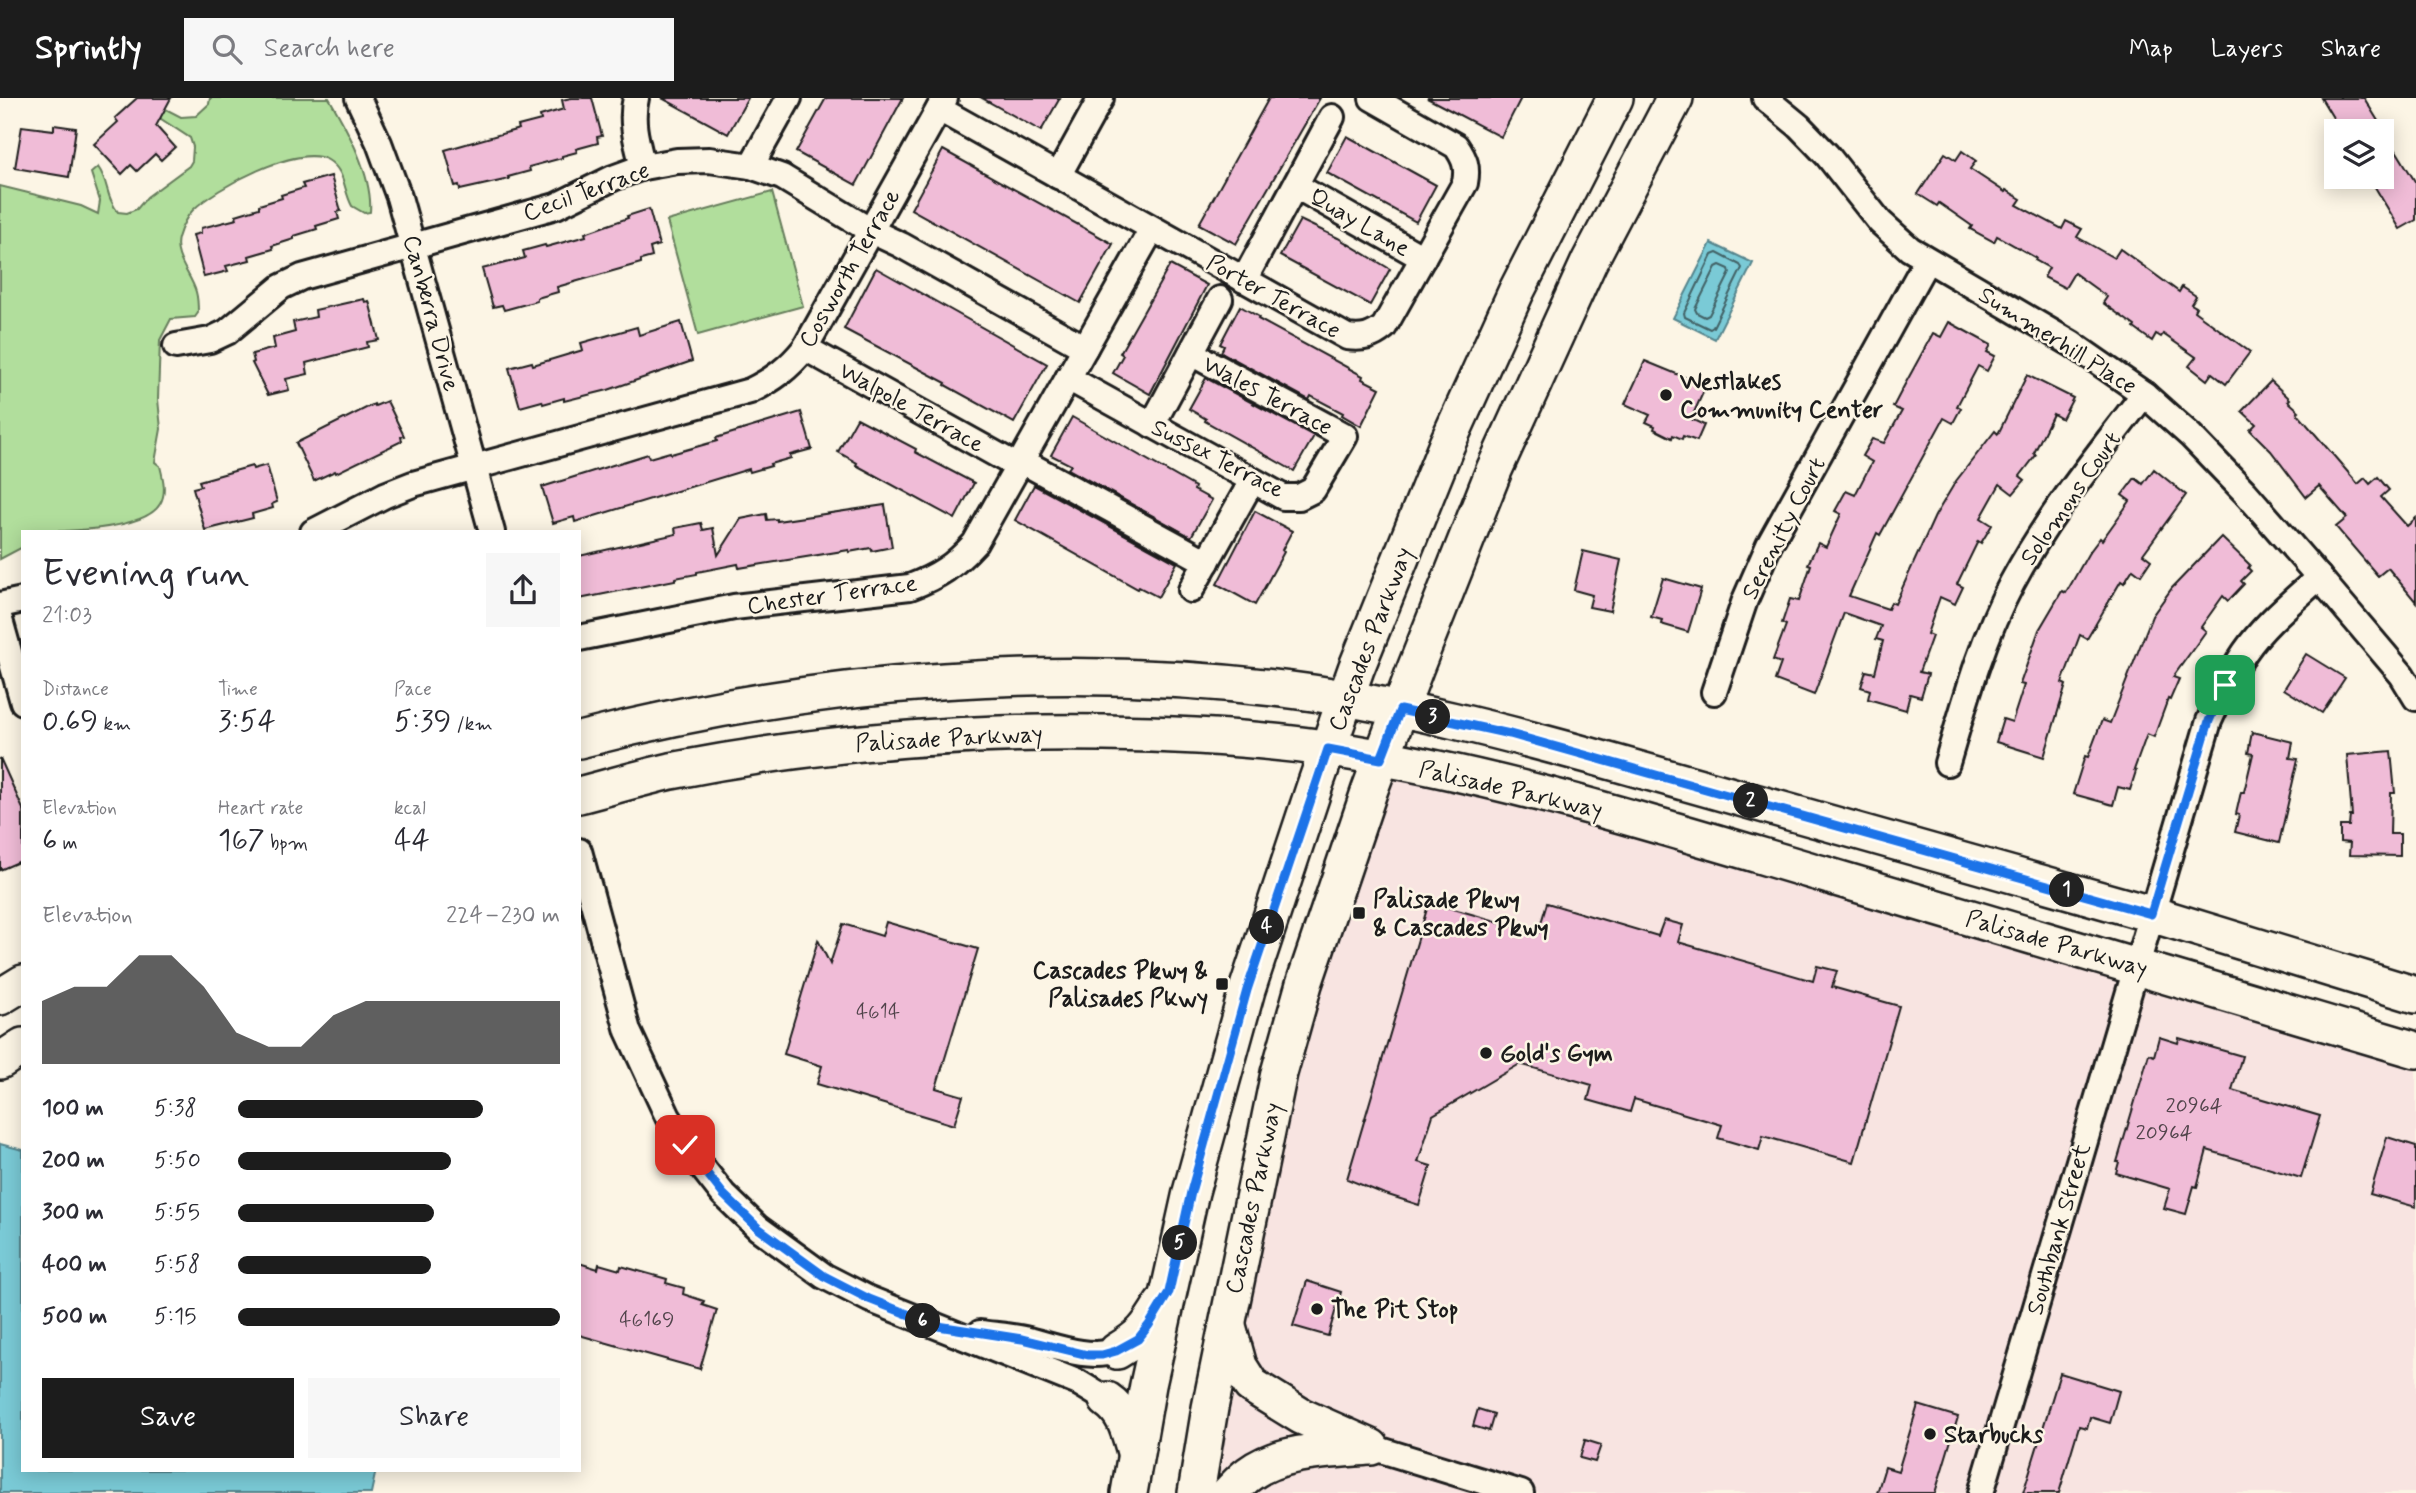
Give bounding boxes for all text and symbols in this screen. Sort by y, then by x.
search box [184,18,674,81]
text: Sprintly [35,27,142,71]
icon: search [208,30,246,68]
text: Search here [264,32,395,66]
text: Map [2129,34,2173,65]
text: Layers [2211,34,2283,65]
text: Share [2321,34,2381,65]
map controls [2324,119,2394,189]
button: layers [2324,119,2394,189]
street label: Cecil Terrace [519,155,654,230]
street label: Quay Lane [1303,182,1415,265]
street label: Cosworth Terrace [792,184,908,354]
street label: Canberra Drive [395,232,466,395]
street label: Porter Terrace [1201,248,1346,347]
street label: Summerhill Place [1972,280,2142,402]
street label: Wales Terrace [1197,349,1338,444]
street label: Walpole Terrace [833,356,989,461]
place label: Westlakes Community Center [1679,367,1883,426]
marker: Westlakes Community Center [1658,387,1674,403]
street label: Sussex Terrace [1146,413,1289,506]
street label: Solomons Court [2014,426,2129,572]
street label: Serenity Court [1735,452,1834,605]
street label: Cascades Parkway [1322,543,1421,736]
text: Evening run [42,550,249,599]
button: share [486,553,560,627]
street label: Chester Terrace [745,568,919,623]
text: 21:03 [42,601,92,631]
pin [2195,655,2255,715]
icon: arrive [2206,666,2244,704]
text: Distance [42,677,109,702]
text: Time [218,677,258,702]
text: Pace [394,677,432,702]
pin: 3 [1416,700,1450,734]
text: 0.69 [42,702,98,741]
text: 3:54 [218,702,276,741]
text: 5:39 [394,702,451,741]
text: 3 [1428,704,1437,729]
text: km [98,712,131,737]
text: /km [451,712,493,737]
street label: Palisade Parkway [855,719,1044,760]
street label: Palisade Parkway [1416,754,1606,827]
pin: 2 [1734,784,1768,818]
text: 2 [1746,788,1755,813]
text: Elevation [42,796,117,821]
text: Heart rate [218,796,303,821]
text: kcal [394,796,426,821]
text: 6 [42,821,57,860]
text: 167 [218,821,265,860]
text: 44 [394,821,430,860]
text: m [57,831,78,856]
text: bpm [265,831,308,856]
pin: 1 [2050,872,2084,908]
text: 1 [2062,877,2071,902]
place label: Palisade Pkwy & Cascades Pkwy [1373,885,1549,944]
text: Elevation [42,901,133,931]
text: 224–230 m [446,901,560,931]
street label: Palisade Parkway [1962,904,2151,985]
marker: Palisade Pkwy & Cascades Pkwy [1351,905,1367,921]
pin: 4 [1250,910,1284,944]
text: 4 [1261,914,1272,939]
place label: Cascades Pkwy & Palisades Pkwy [1032,956,1208,1015]
marker: Cascades Pkwy & Palisades Pkwy [1214,976,1230,992]
house number: 4614 [856,998,900,1026]
place label: Gold's Gym [1500,1039,1613,1070]
marker: Gold's Gym [1478,1045,1494,1061]
house number: 20964 [2166,1092,2223,1120]
text: 100 m [42,1094,104,1124]
text: 5:38 [154,1094,197,1124]
street label: Cascades Parkway [1219,1100,1290,1297]
pin [655,1115,715,1175]
house number: 20964 [2136,1119,2193,1147]
icon: check [666,1126,704,1164]
street label: Southbank Street [2020,1140,2099,1319]
text: 200 m [42,1146,105,1176]
text: 5:50 [154,1146,201,1176]
text: 300 m [42,1198,104,1228]
text: 5:55 [154,1198,200,1228]
pin: 5 [1162,1226,1198,1260]
text: 5 [1174,1230,1185,1255]
text: 400 m [42,1250,107,1280]
text: 5:58 [154,1250,200,1280]
place label: The Pit Stop [1331,1295,1459,1326]
marker: The Pit Stop [1309,1301,1325,1317]
text: 500 m [42,1302,107,1332]
text: 5:15 [154,1302,196,1332]
pin: 6 [906,1304,940,1338]
house number: 46169 [619,1306,675,1334]
text: 6 [918,1308,927,1333]
button: Save [42,1378,294,1458]
button: Share [308,1378,560,1458]
place label: Starbucks [1944,1420,2043,1451]
marker: Starbucks [1922,1426,1938,1442]

